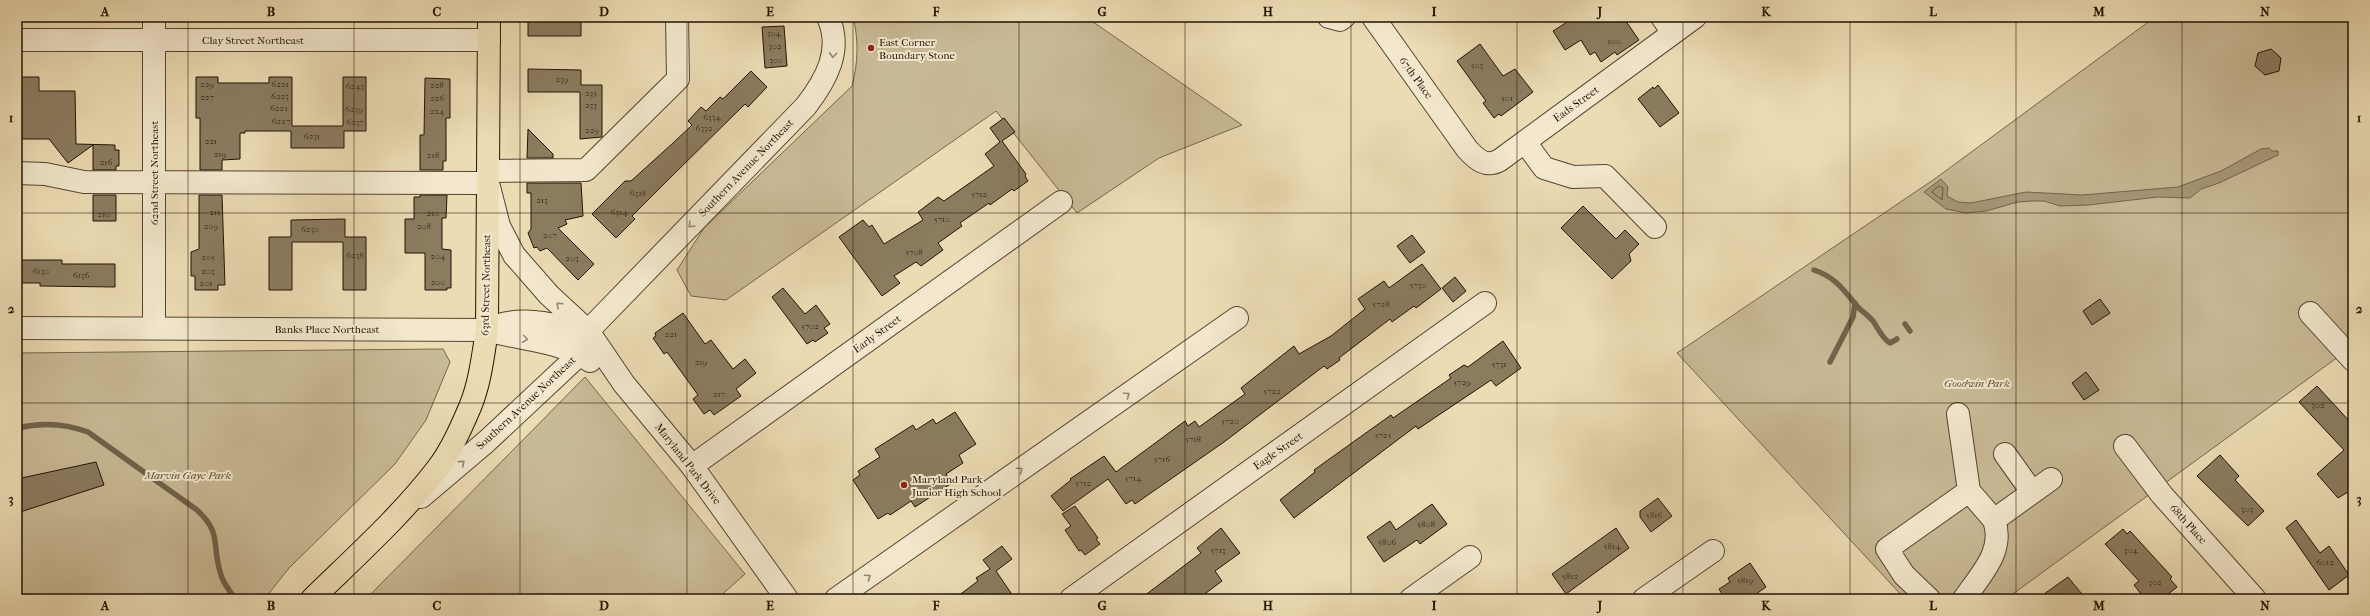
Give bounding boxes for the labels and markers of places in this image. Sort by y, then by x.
place label: East Corner Boundary Stone [879,36,956,62]
marker: East Corner Boundary Stone [866,43,876,53]
place label: Maryland Park Junior High School [911,473,1001,499]
marker: Maryland Park Junior High School [899,480,909,490]

